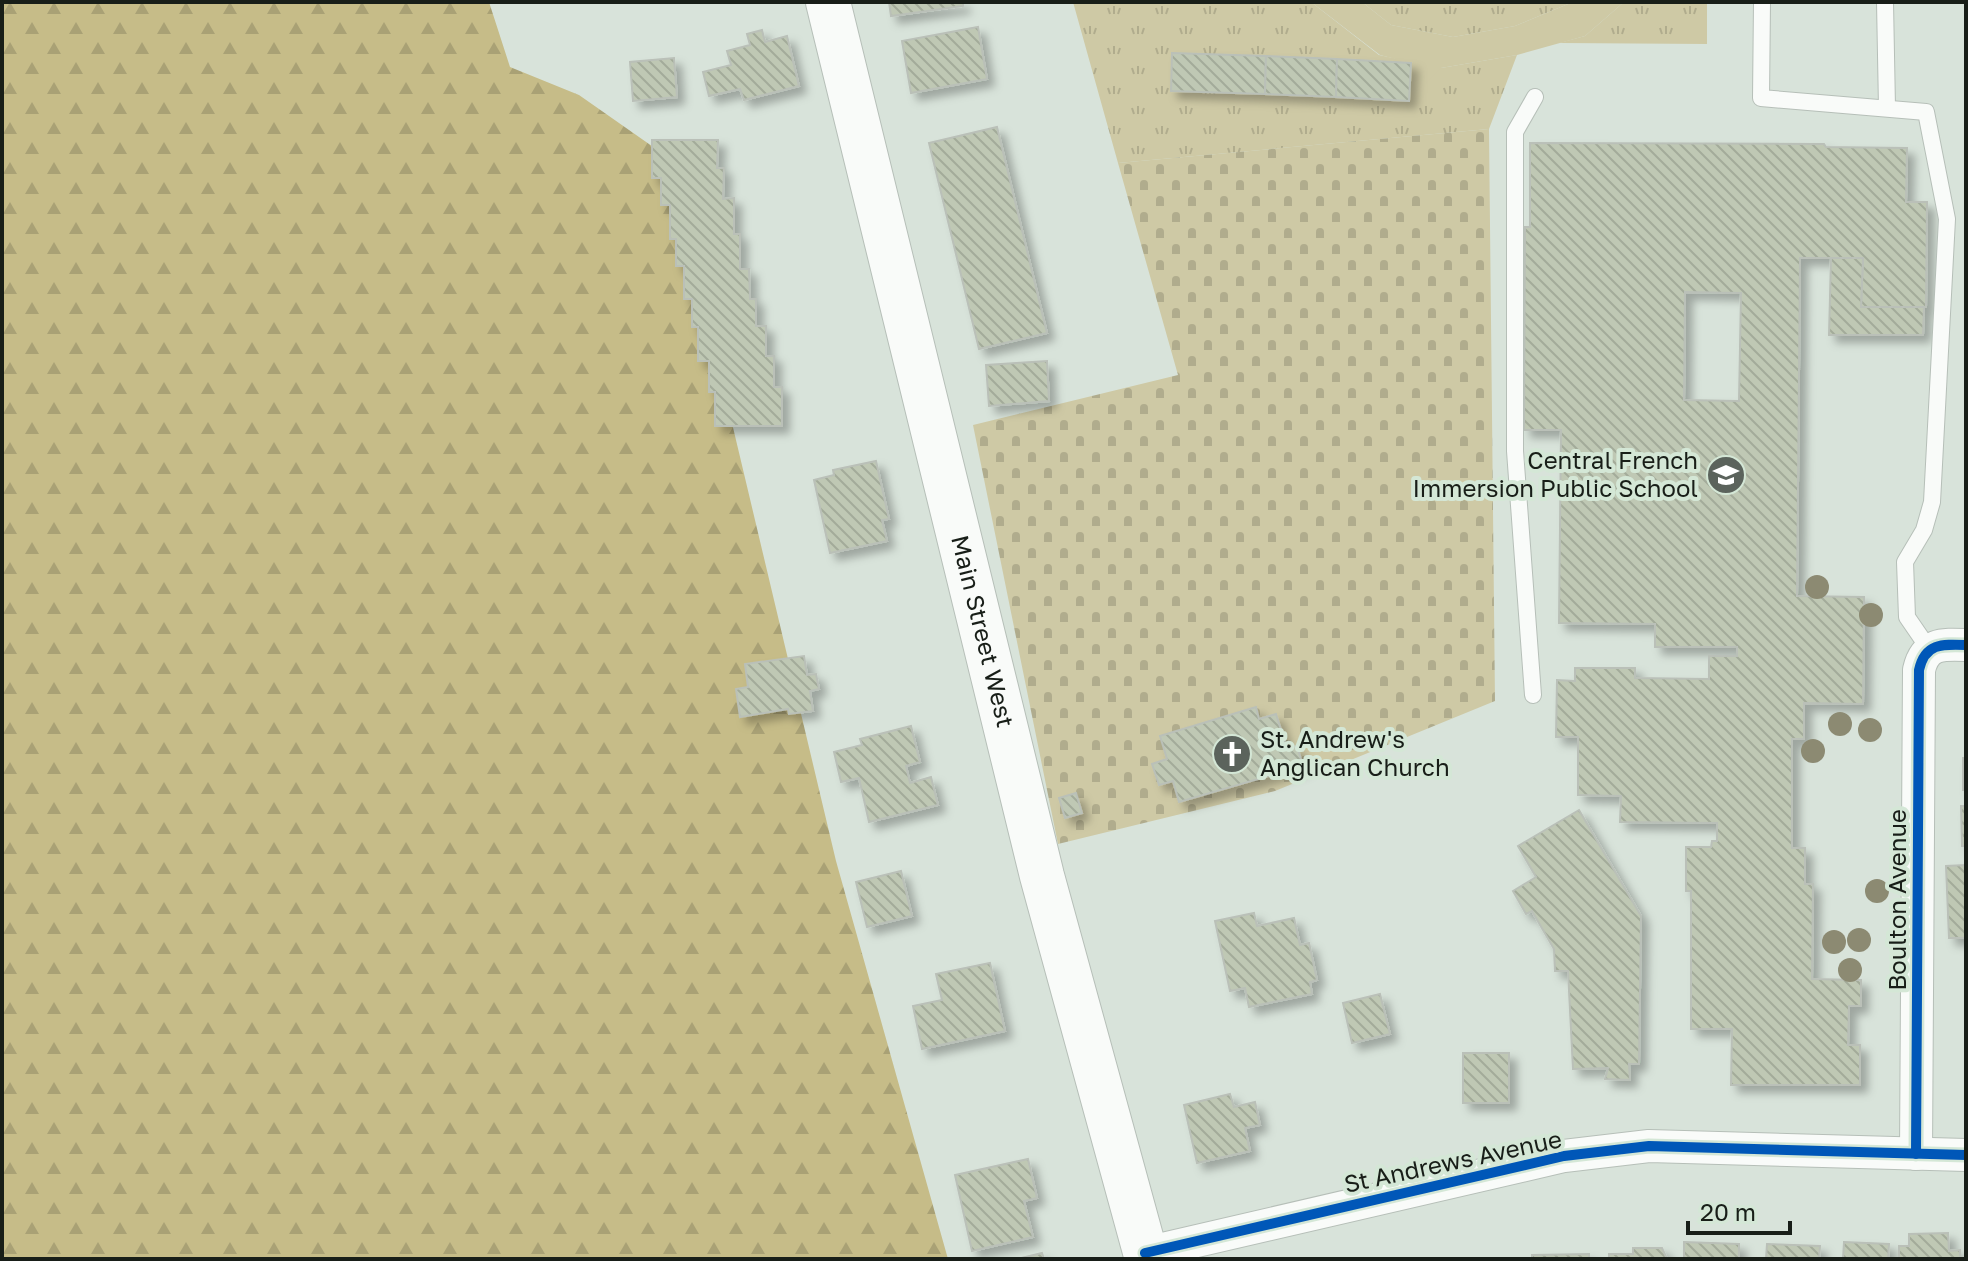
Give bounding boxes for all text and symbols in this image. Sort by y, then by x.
place label: Central French Immersion Public School [1413,445,1698,502]
school or university icon: Central French Immersion Public School [1705,454,1747,496]
street label: Main Street West [946,532,1021,730]
place label: St. Andrew's Anglican Church [1260,724,1450,781]
church icon: St. Andrew's Anglican Church [1211,733,1253,775]
street label: Boulton Avenue [1882,809,1911,991]
street label: St Andrews Avenue [1341,1123,1564,1198]
scale bar [1688,1185,1790,1235]
text: 20 m [1700,1197,1756,1226]

